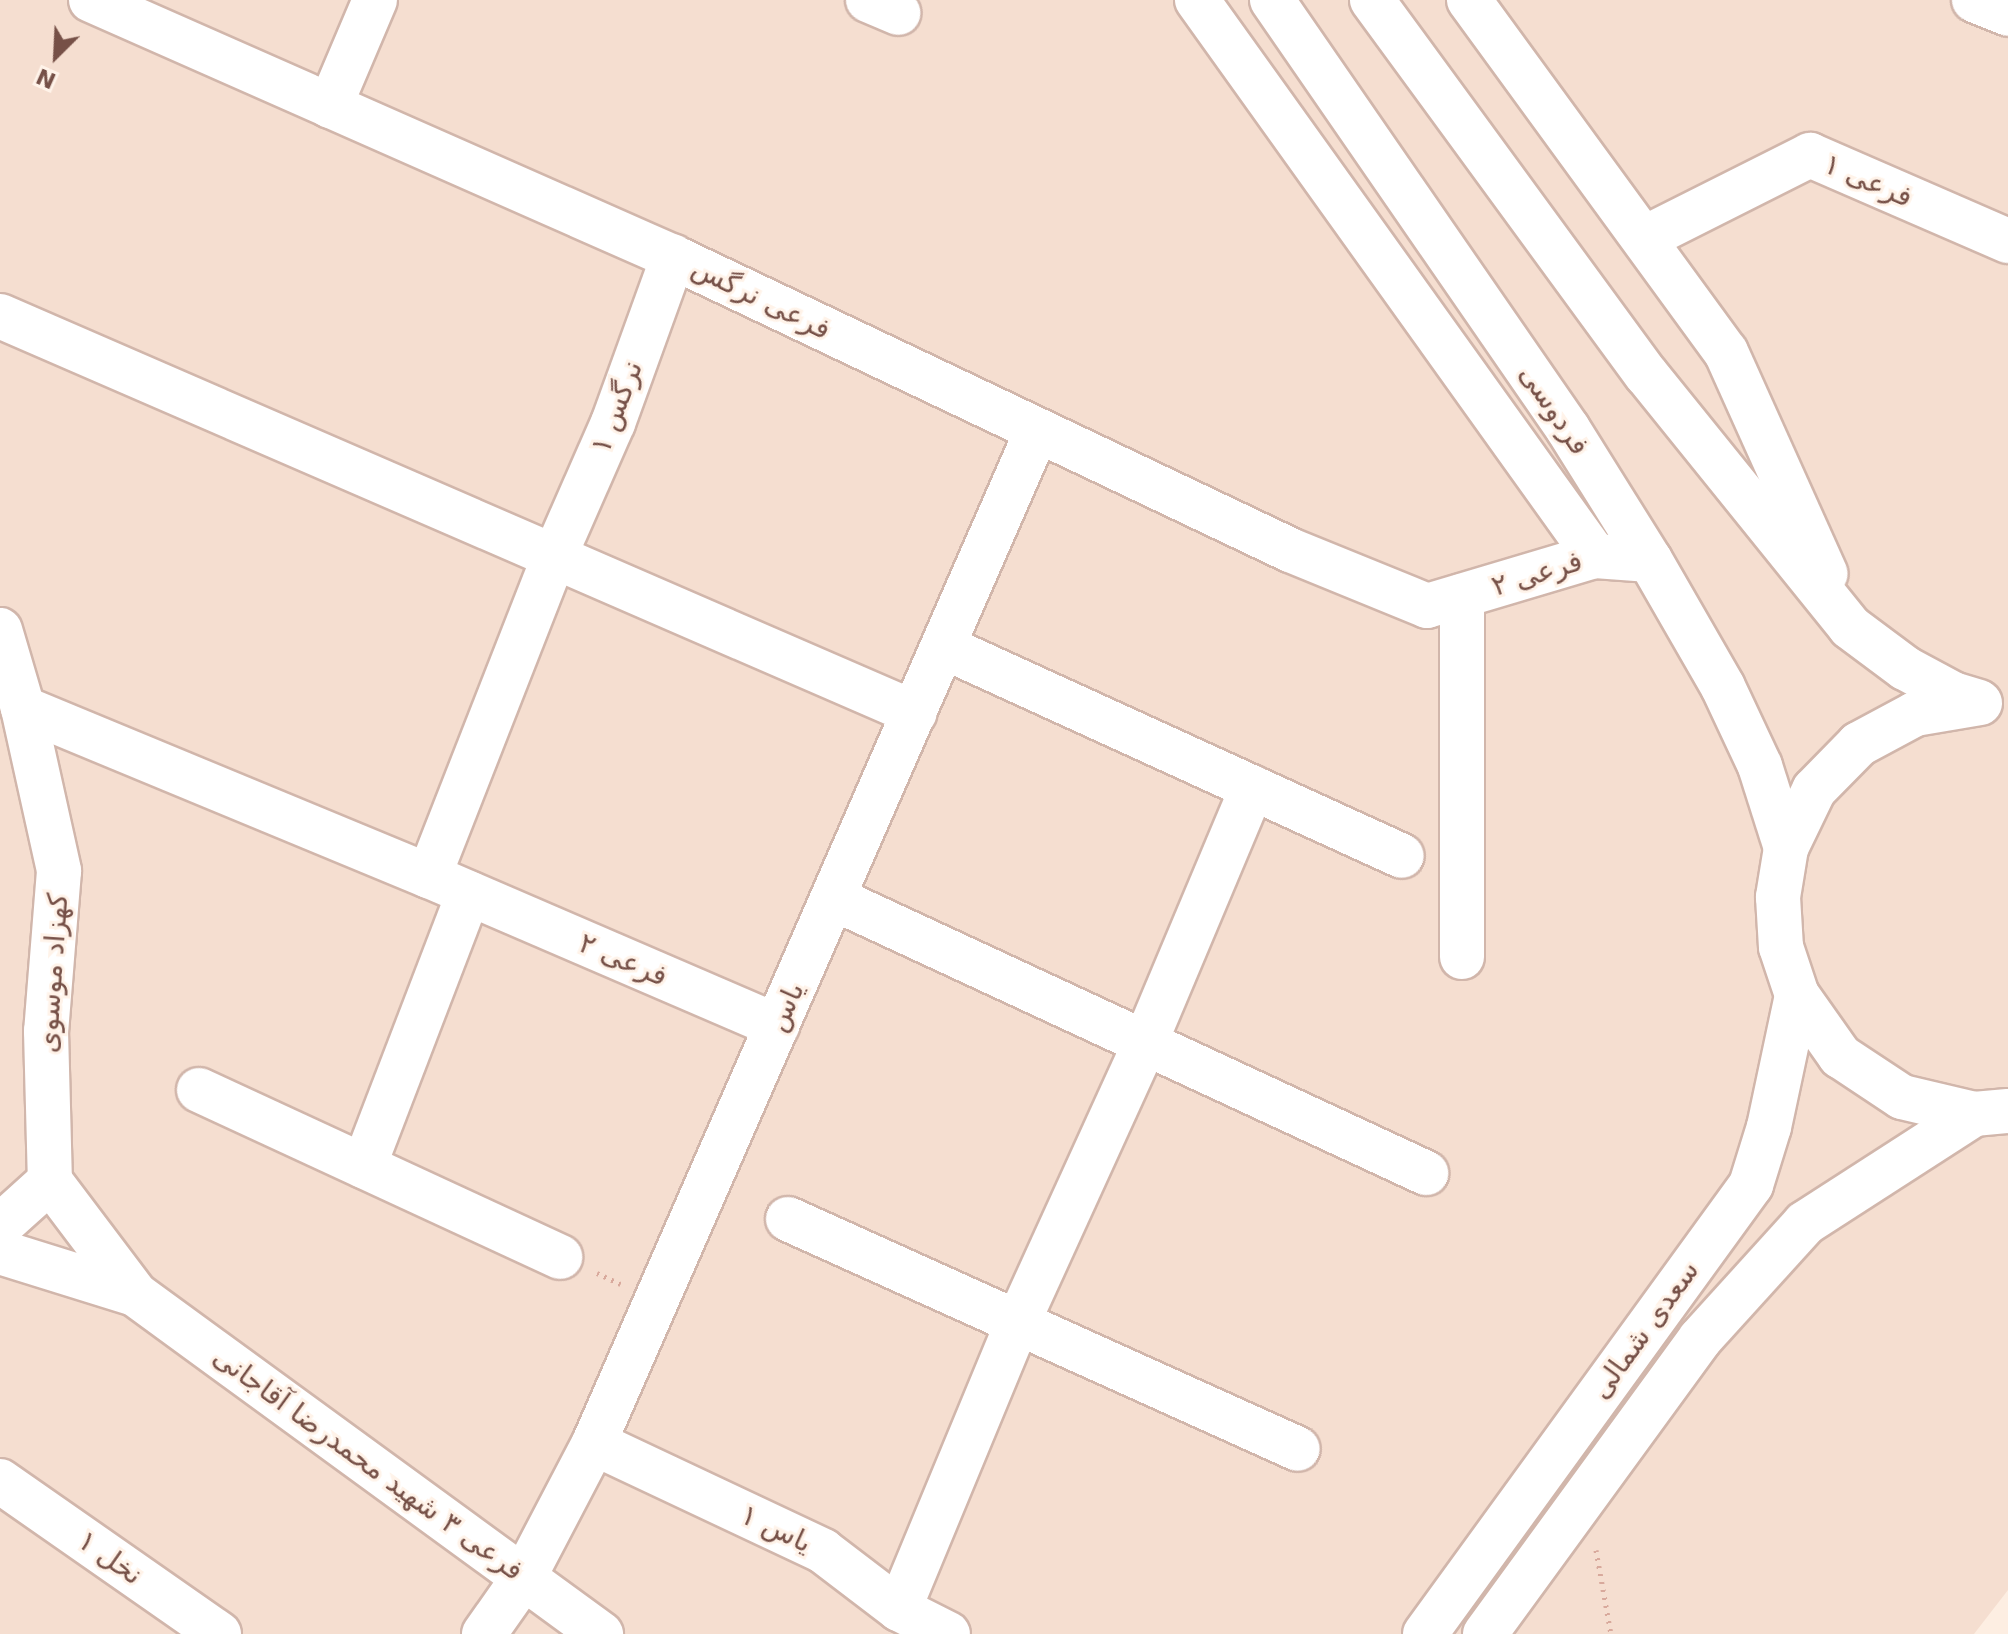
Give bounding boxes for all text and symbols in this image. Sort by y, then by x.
north arrow [16,16,96,96]
text: N [33,63,60,94]
street label: فرعی ۱ [1819,147,1917,215]
street label: فرعی نرگس [686,251,836,347]
street label: نرگس ۱ [584,356,650,458]
street label: فردوسی [1512,358,1596,462]
street label: فرعی ۲ [1488,544,1586,604]
street label: کهزاد موسوی [31,892,75,1054]
street label: فرعی ۲ [574,926,672,994]
street label: یاس [760,977,812,1037]
street label: سعدی شمالی [1584,1254,1706,1406]
street label: فرعی ۳ شهید محمدرضا آقاجانی [206,1340,530,1588]
street label: یاس ۱ [735,1498,817,1560]
street label: نخل ۱ [71,1524,149,1592]

